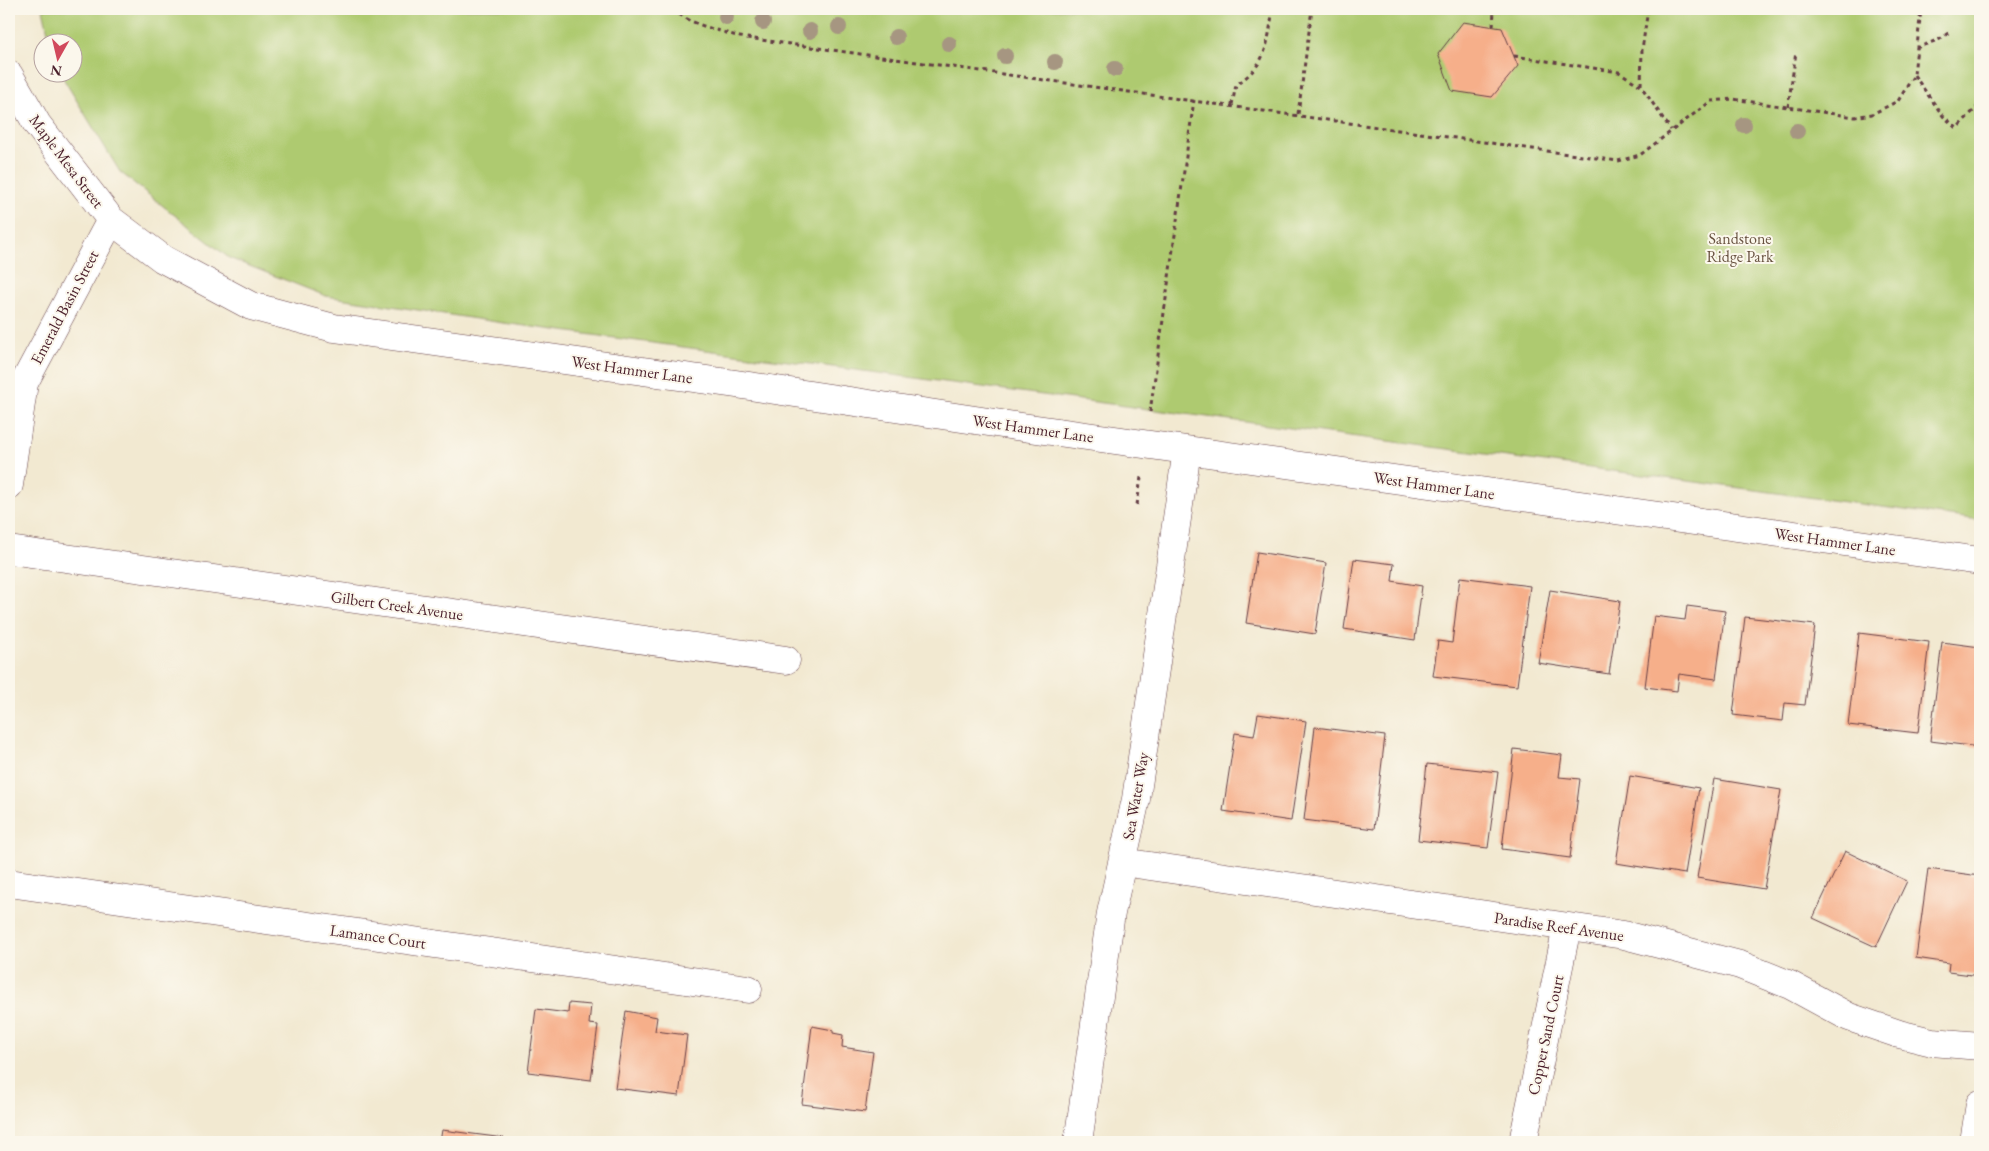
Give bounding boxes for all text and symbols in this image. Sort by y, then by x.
north arrow [32,32,82,82]
text: N [49,61,63,81]
street label: Maple Mesa Street [24,110,109,212]
park label: Sandstone Ridge Park [1706,228,1774,267]
street label: Emerald Basin Street [26,247,103,368]
street label: West Hammer Lane [570,351,694,388]
street label: West Hammer Lane [971,410,1095,447]
street label: West Hammer Lane [1372,467,1496,504]
street label: West Hammer Lane [1773,523,1897,560]
street label: Gilbert Creek Avenue [330,586,464,625]
street label: Sea Water Way [1117,750,1154,842]
street label: Paradise Reef Avenue [1493,907,1625,946]
street label: Lamance Court [329,919,427,954]
street label: Copper Sand Court [1523,973,1568,1097]

